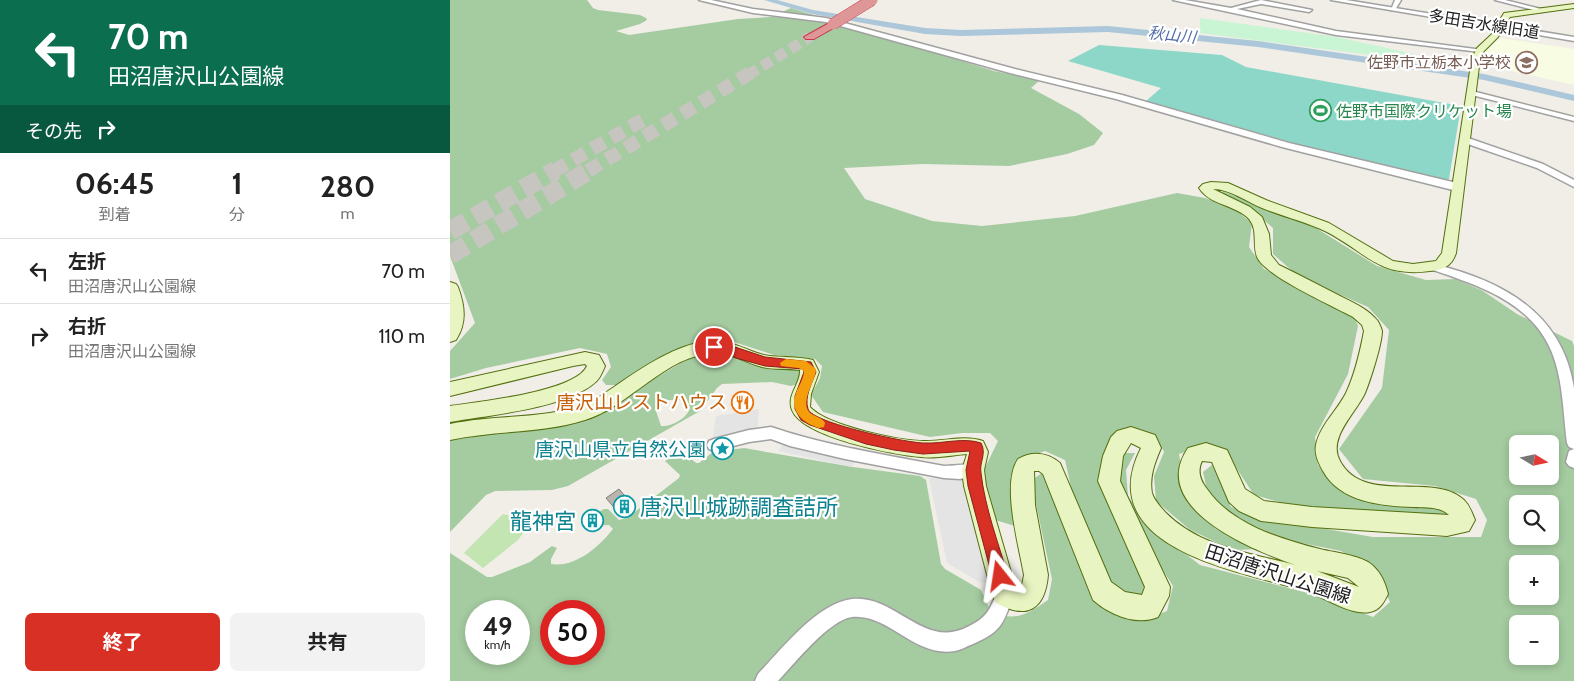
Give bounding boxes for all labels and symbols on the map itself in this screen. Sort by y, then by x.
street label: 多田吉水線旧道 [1427,6,1541,42]
water label: 秋山川 [1147,23,1199,47]
school or university icon: 佐野市立栃本小学校 [1515,50,1539,74]
place label: 佐野市立栃本小学校 [1367,53,1511,72]
sports icon: 佐野市国際クリケット場 [1308,99,1332,123]
place label: 佐野市国際クリケット場 [1336,102,1512,121]
pin [693,326,735,368]
restaurant icon: 唐沢山レストハウス [731,390,755,414]
place label: 唐沢山レストハウス [556,391,727,414]
north arrow [1509,435,1559,485]
place icon: 唐沢山県立自然公園 [710,437,734,461]
place label: 唐沢山県立自然公園 [535,438,706,461]
place label: 唐沢山城跡調査詰所 [640,494,838,521]
building icon: 唐沢山城跡調査詰所 [612,495,636,519]
place label: 龍神宮 [510,508,576,535]
building icon: 龍神宮 [580,509,604,533]
street label: 田沼唐沢山公園線 [1202,540,1354,608]
position arrow [973,549,1025,601]
speed limit sign: 50 [540,600,605,665]

